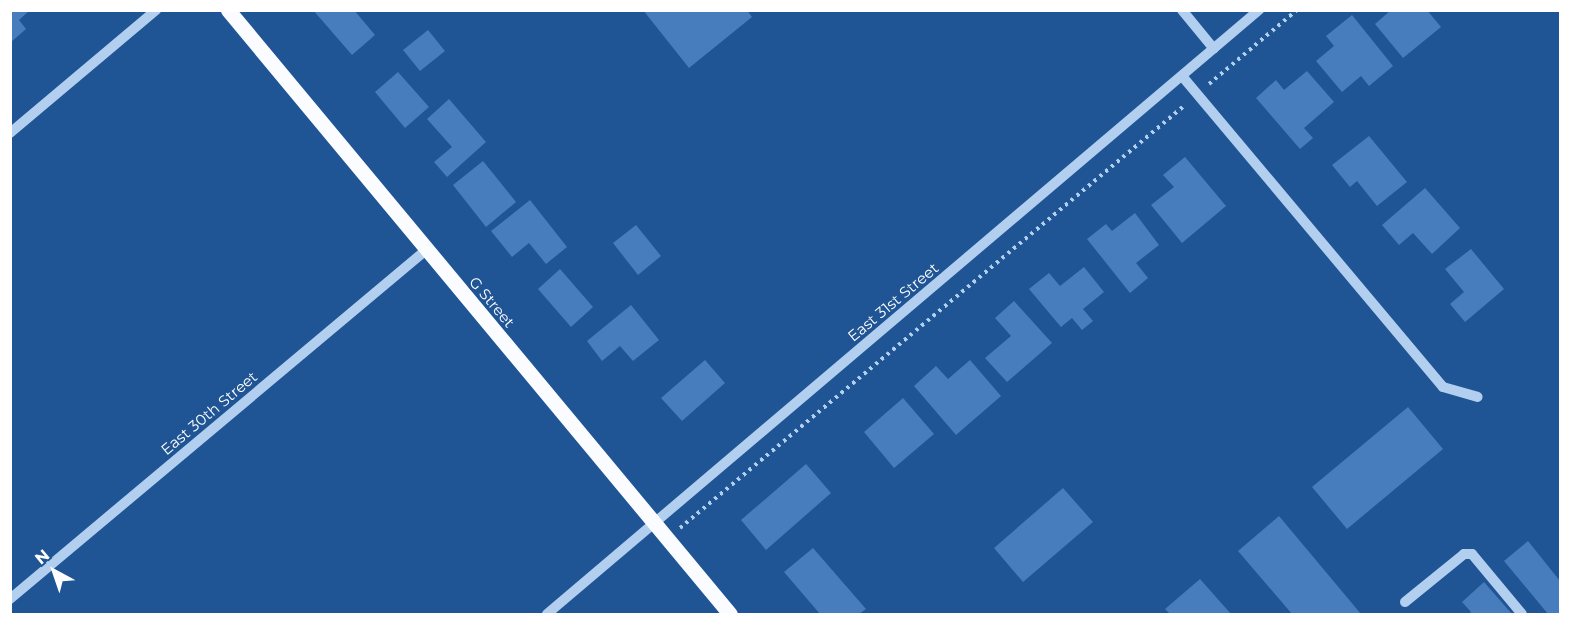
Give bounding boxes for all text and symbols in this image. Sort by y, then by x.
street label: East 31st Street [844,259,942,345]
street label: G Street [466,273,518,331]
street label: East 30th Street [157,367,261,459]
north arrow [24,541,84,601]
text: N [31,545,53,568]

